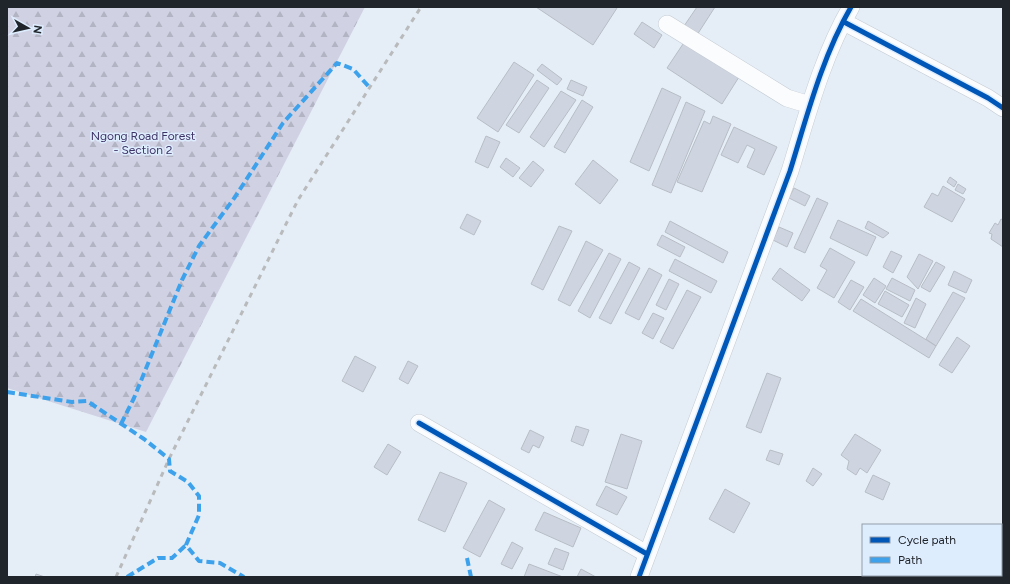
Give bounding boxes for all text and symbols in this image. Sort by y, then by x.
north arrow [8,8,48,48]
text: N [30,24,44,34]
park label: Ngong Road Forest - Section 2 [91,129,196,157]
legend [862,524,1002,576]
text: Cycle path [898,533,956,547]
text: Path [898,553,922,567]

